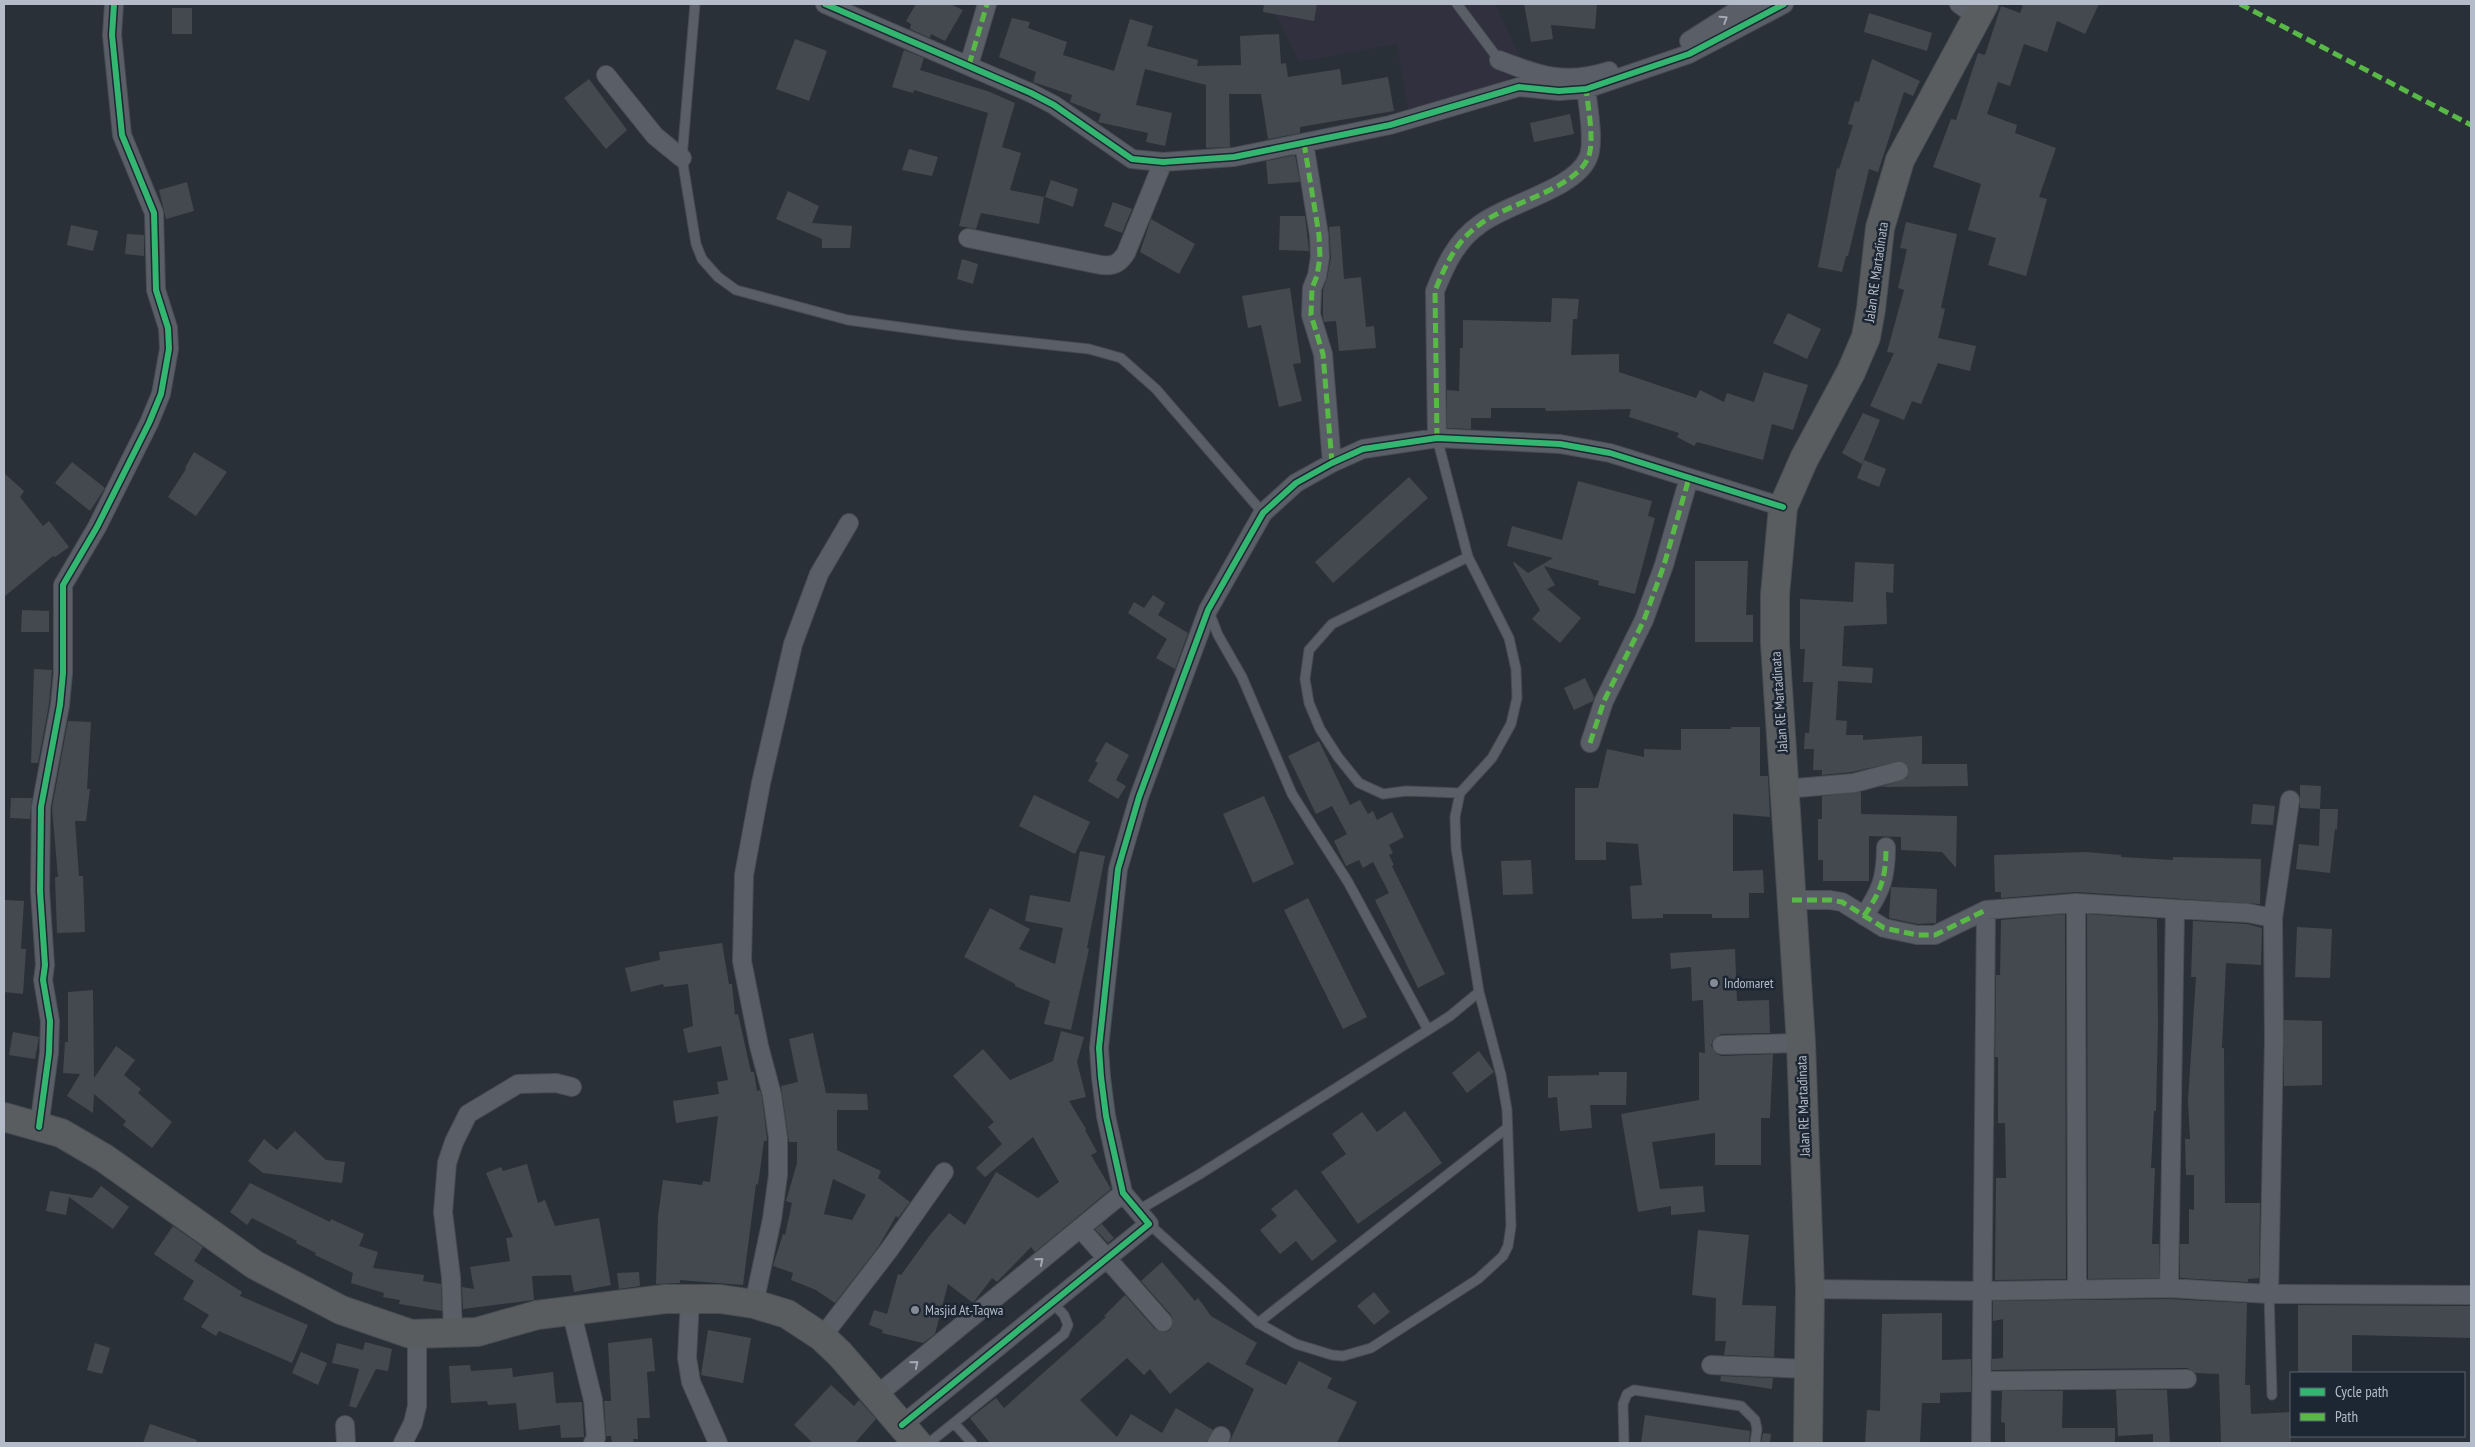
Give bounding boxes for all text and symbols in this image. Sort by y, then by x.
one-way arrow [1718,16,1727,25]
street label: Jalan RE Martadinata [1860,221,1892,324]
street label: Jalan RE Martadinata [1766,651,1792,754]
place label: Indomaret [1724,974,1774,992]
marker: Indomaret [1708,977,1720,989]
street label: Jalan RE Martadinata [1792,1055,1814,1158]
one-way arrow [1034,1258,1043,1267]
place label: Masjid At-Taqwa [925,1301,1003,1319]
marker: Masjid At-Taqwa [909,1304,921,1316]
one-way arrow [909,1361,918,1370]
legend [2290,1372,2465,1437]
text: Cycle path [2335,1382,2388,1401]
text: Path [2335,1407,2358,1426]

